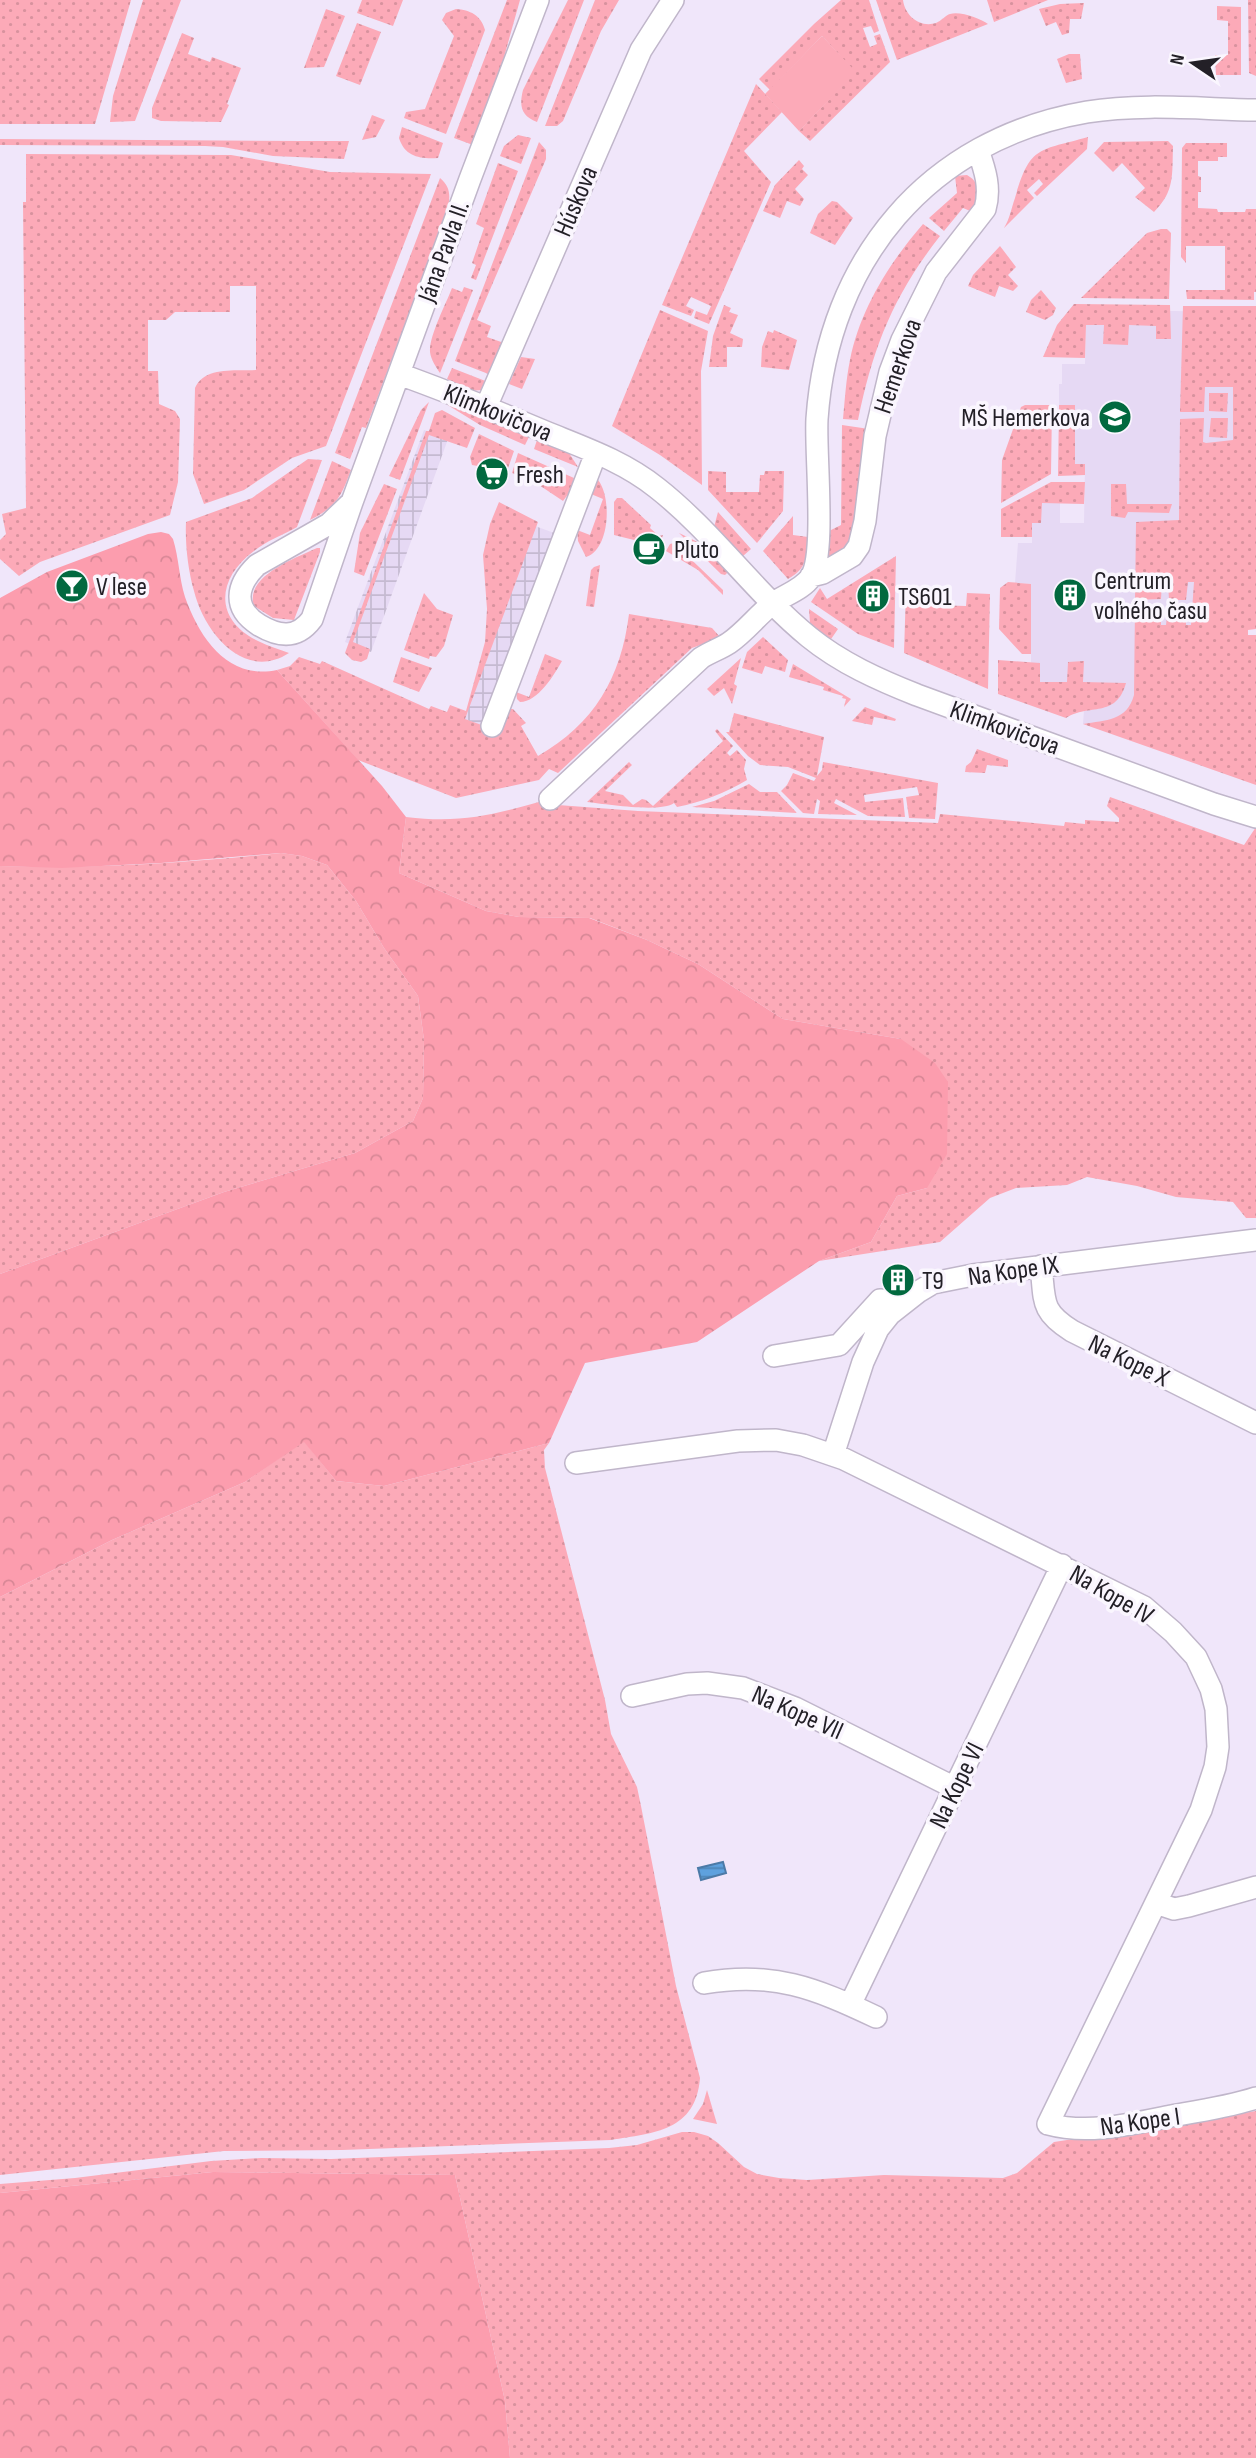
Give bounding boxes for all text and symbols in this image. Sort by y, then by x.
north arrow [1158,28,1228,98]
text: N [1166,52,1190,67]
street label: Húskova [548,162,605,241]
street label: Jána Pavla II. [411,197,477,307]
street label: Hemerkova [868,315,929,418]
street label: Klimkovičova [439,378,556,449]
school or university icon: MŠ Hemerkova [1096,398,1134,436]
place label: MŠ Hemerkova [961,403,1090,434]
supermarket icon: Fresh [473,455,511,493]
place label: Fresh [516,460,564,491]
cafe icon: Pluto [630,530,668,568]
place label: Pluto [674,535,719,566]
place label: Centrum voľného času [1094,566,1207,627]
bar icon: V lese [53,567,91,605]
place label: V lese [96,572,147,603]
building icon: Centrum voľného času [1051,576,1089,614]
building icon: TS601 [854,577,892,615]
place label: TS601 [898,582,952,613]
street label: Klimkovičova [945,694,1063,763]
street label: Na Kope IX [966,1250,1060,1293]
building icon: T9 [879,1261,917,1299]
place label: T9 [922,1266,944,1297]
street label: Na Kope X [1083,1329,1174,1394]
street label: Na Kope IV [1064,1559,1159,1632]
street label: Na Kope VII [747,1679,848,1747]
street label: Na Kope VI [923,1738,991,1834]
street label: Na Kope I [1098,2102,1182,2143]

